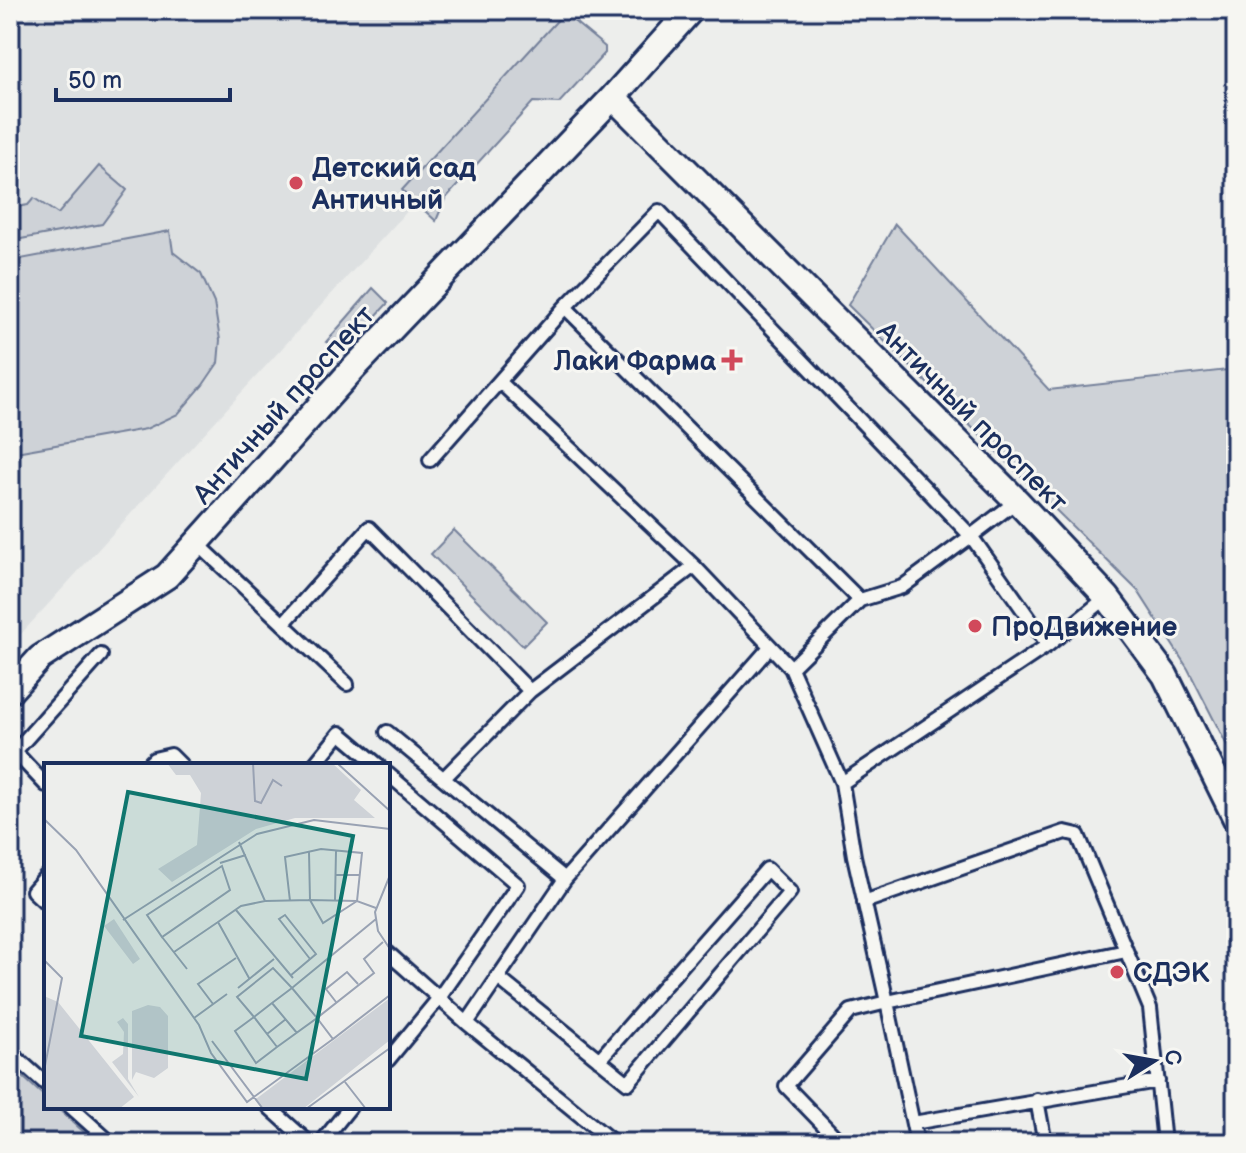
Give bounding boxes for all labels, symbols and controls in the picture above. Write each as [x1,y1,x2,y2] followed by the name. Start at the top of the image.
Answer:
[56,52,230,102] scale bar
[68,66,122,95] text: 50 m
[311,152,476,217] place label: Детский сад Античный
[287,174,305,192] marker: Детский сад Античный
[186,299,382,512] street label: Античный проспект
[869,314,1074,519] street label: Античный проспект
[553,345,717,378] place label: Лаки Фарма
[723,351,741,369] marker: Лаки Фарма
[991,611,1177,644] place label: ПроДвижение
[966,617,984,635] marker: ПроДвижение
[44,763,390,1109] inset map
[1133,957,1210,990] place label: СДЭК
[1108,963,1126,981] marker: СДЭК
[1114,1021,1194,1101] north arrow
[1157,1047,1187,1068] text: С

